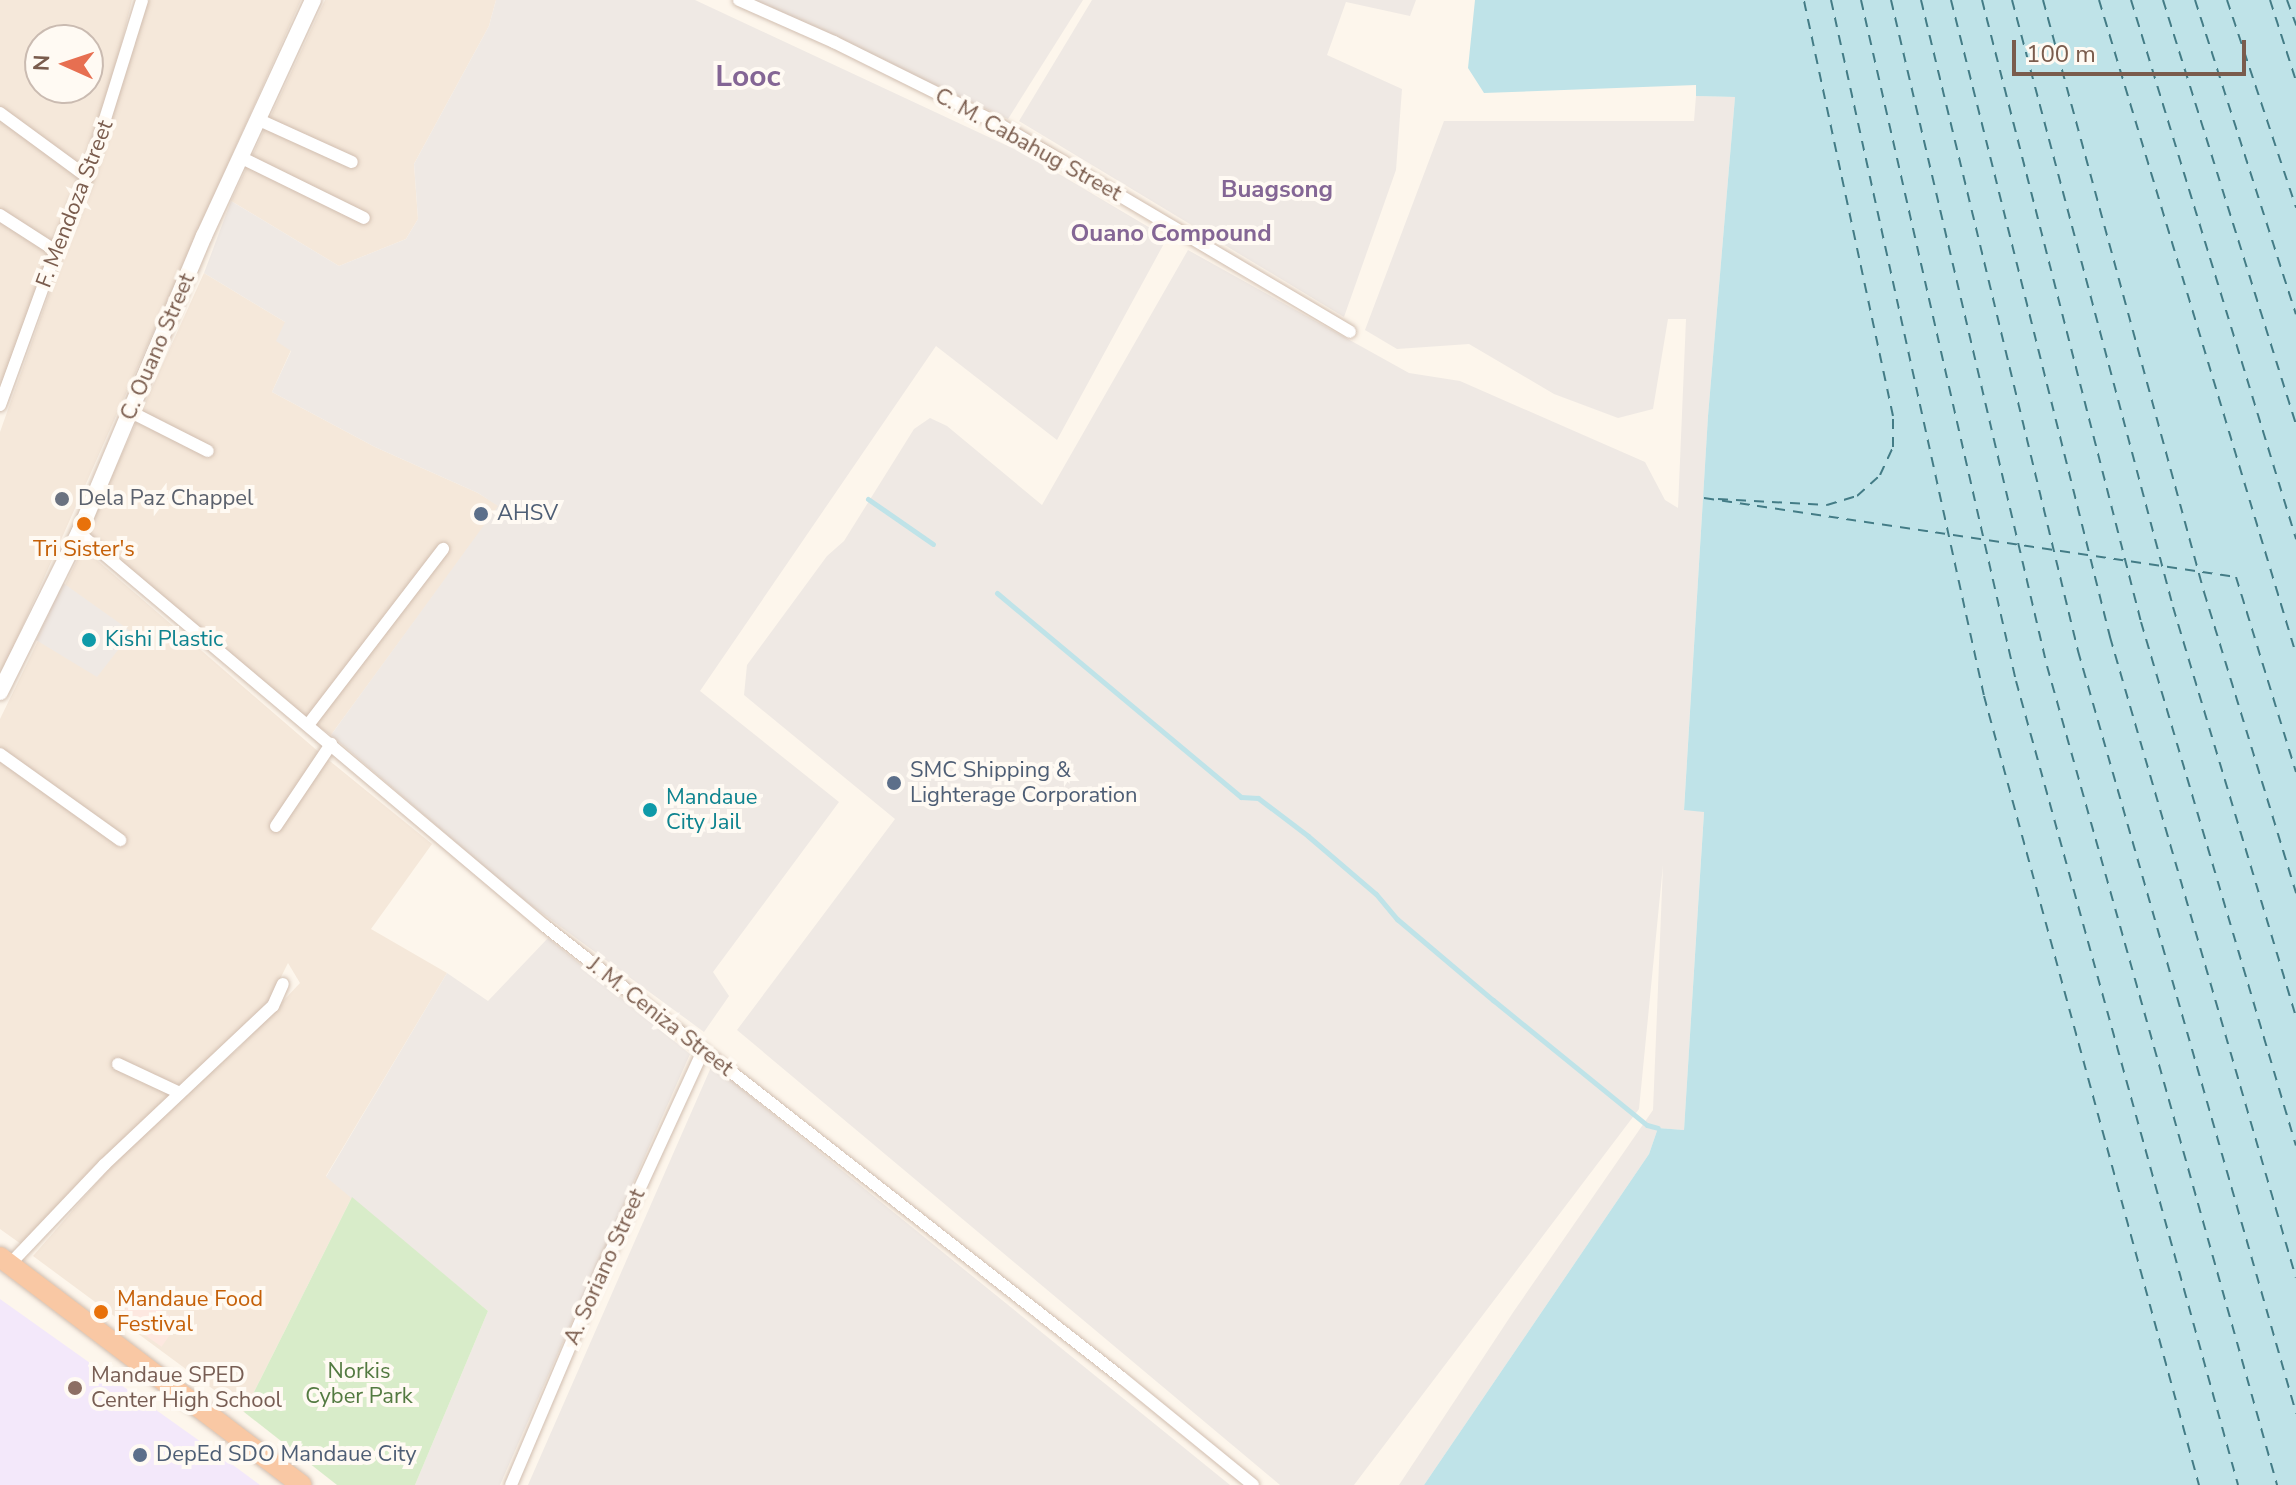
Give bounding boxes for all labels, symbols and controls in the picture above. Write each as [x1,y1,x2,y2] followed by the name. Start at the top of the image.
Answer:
[24,24,104,104] north arrow
[2016,24,2250,74] scale bar
[2026,38,2096,70] text: 100 m
[27,54,57,72] text: N
[715,59,781,95] district label: Looc
[930,83,1126,207] street label: C. M. Cabahug Street
[31,116,119,292] street label: F. Mendoza Street
[1221,176,1333,204] district label: Buagsong
[1070,220,1272,248] district label: Ouano Compound
[115,270,201,424] street label: C. Ouano Street
[78,486,254,512] place label: Dela Paz Chappel
[53,490,71,508] marker: Dela Paz Chappel
[497,501,558,527] place label: AHSV
[472,505,490,523] marker: AHSV
[75,515,93,533] marker: Tri Sister's
[33,537,135,563] place label: Tri Sister's
[105,627,223,653] place label: Kishi Plastic
[80,631,98,649] marker: Kishi Plastic
[910,757,1138,808] place label: SMC Shipping & Lighterage Corporation
[885,774,903,792] marker: SMC Shipping & Lighterage Corporation
[666,784,757,836] place label: Mandaue City Jail
[641,801,659,819] marker: Mandaue City Jail
[582,952,738,1082] street label: J. M. Ceniza Street
[559,1185,651,1349] street label: A. Soriano Street
[117,1286,263,1338] place label: Mandaue Food Festival
[92,1303,110,1321] marker: Mandaue Food Festival
[305,1358,413,1410] park label: Norkis Cyber Park
[91,1362,282,1414] place label: Mandaue SPED Center High School
[66,1379,84,1397] marker: Mandaue SPED Center High School
[156,1442,417,1468] place label: DepEd SDO Mandaue City
[131,1446,149,1464] marker: DepEd SDO Mandaue City

